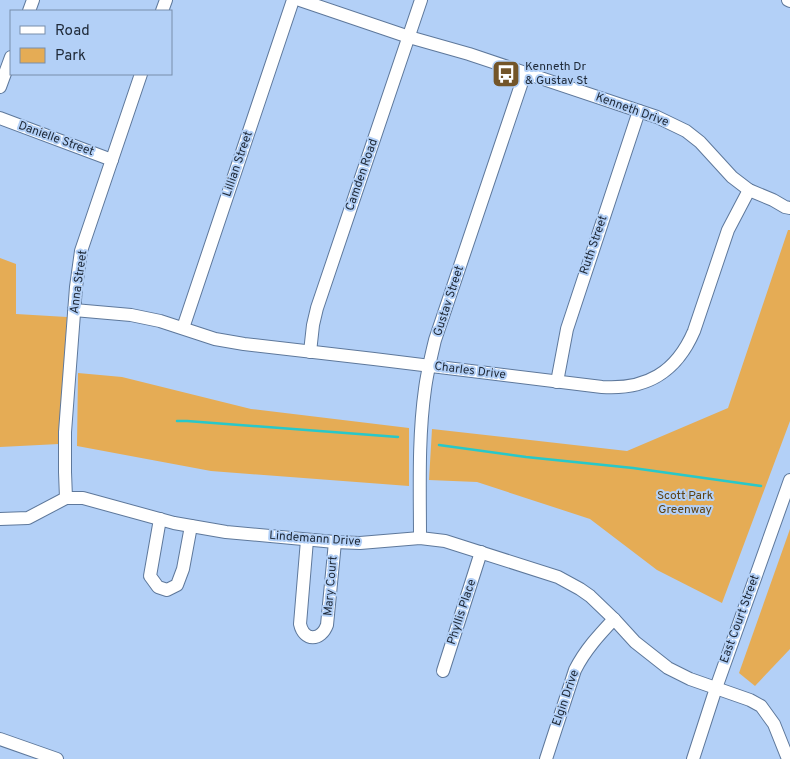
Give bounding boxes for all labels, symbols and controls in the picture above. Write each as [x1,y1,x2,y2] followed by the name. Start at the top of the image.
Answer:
[10,10,172,75] legend
[55,22,90,41] text: Road
[55,47,86,66] text: Park
[491,59,521,89] bus stop icon: Kenneth Dr & Gustav St
[525,59,588,89] place label: Kenneth Dr & Gustav St
[593,89,671,131] street label: Kenneth Drive
[16,118,96,160] street label: Danielle Street
[219,129,257,199] street label: Lillian Street
[342,137,382,213] street label: Camden Road
[576,213,612,277] street label: Ruth Street
[67,249,91,315] street label: Anna Street
[430,264,468,338] street label: Gustav Street
[433,359,507,383] street label: Charles Drive
[657,488,713,518] park label: Scott Park Greenway
[269,528,361,550] street label: Lindemann Drive
[320,555,342,617] street label: Mary Court
[717,573,763,665] street label: East Court Street
[444,577,480,647] street label: Phyllis Place
[549,668,583,728] street label: Elgin Drive

